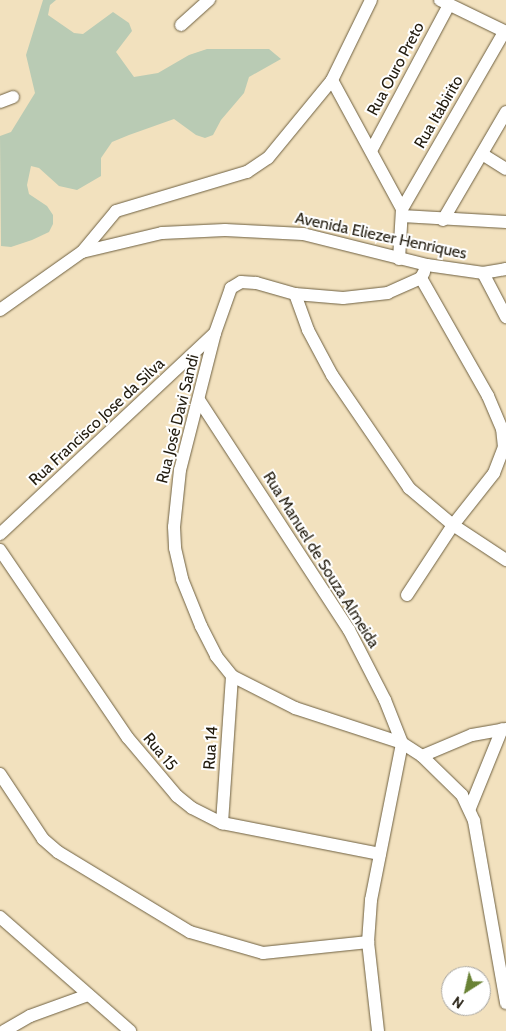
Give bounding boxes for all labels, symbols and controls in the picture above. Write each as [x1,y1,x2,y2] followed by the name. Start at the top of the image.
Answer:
[363,19,429,119] street label: Rua Ouro Preto
[410,72,468,152] street label: Rua Itabirito
[293,208,469,264] street label: Avenida Eliezer Henriques
[153,353,203,485] street label: Rua José Davi Sandi
[25,354,169,490] street label: Rua Francisco Jose da Silva
[259,468,383,652] street label: Rua Manuel de Souza Almeida
[200,726,222,770] street label: Rua 14
[139,729,181,775] street label: Rua 15
[441,966,491,1016] north arrow
[449,992,467,1013] text: N

